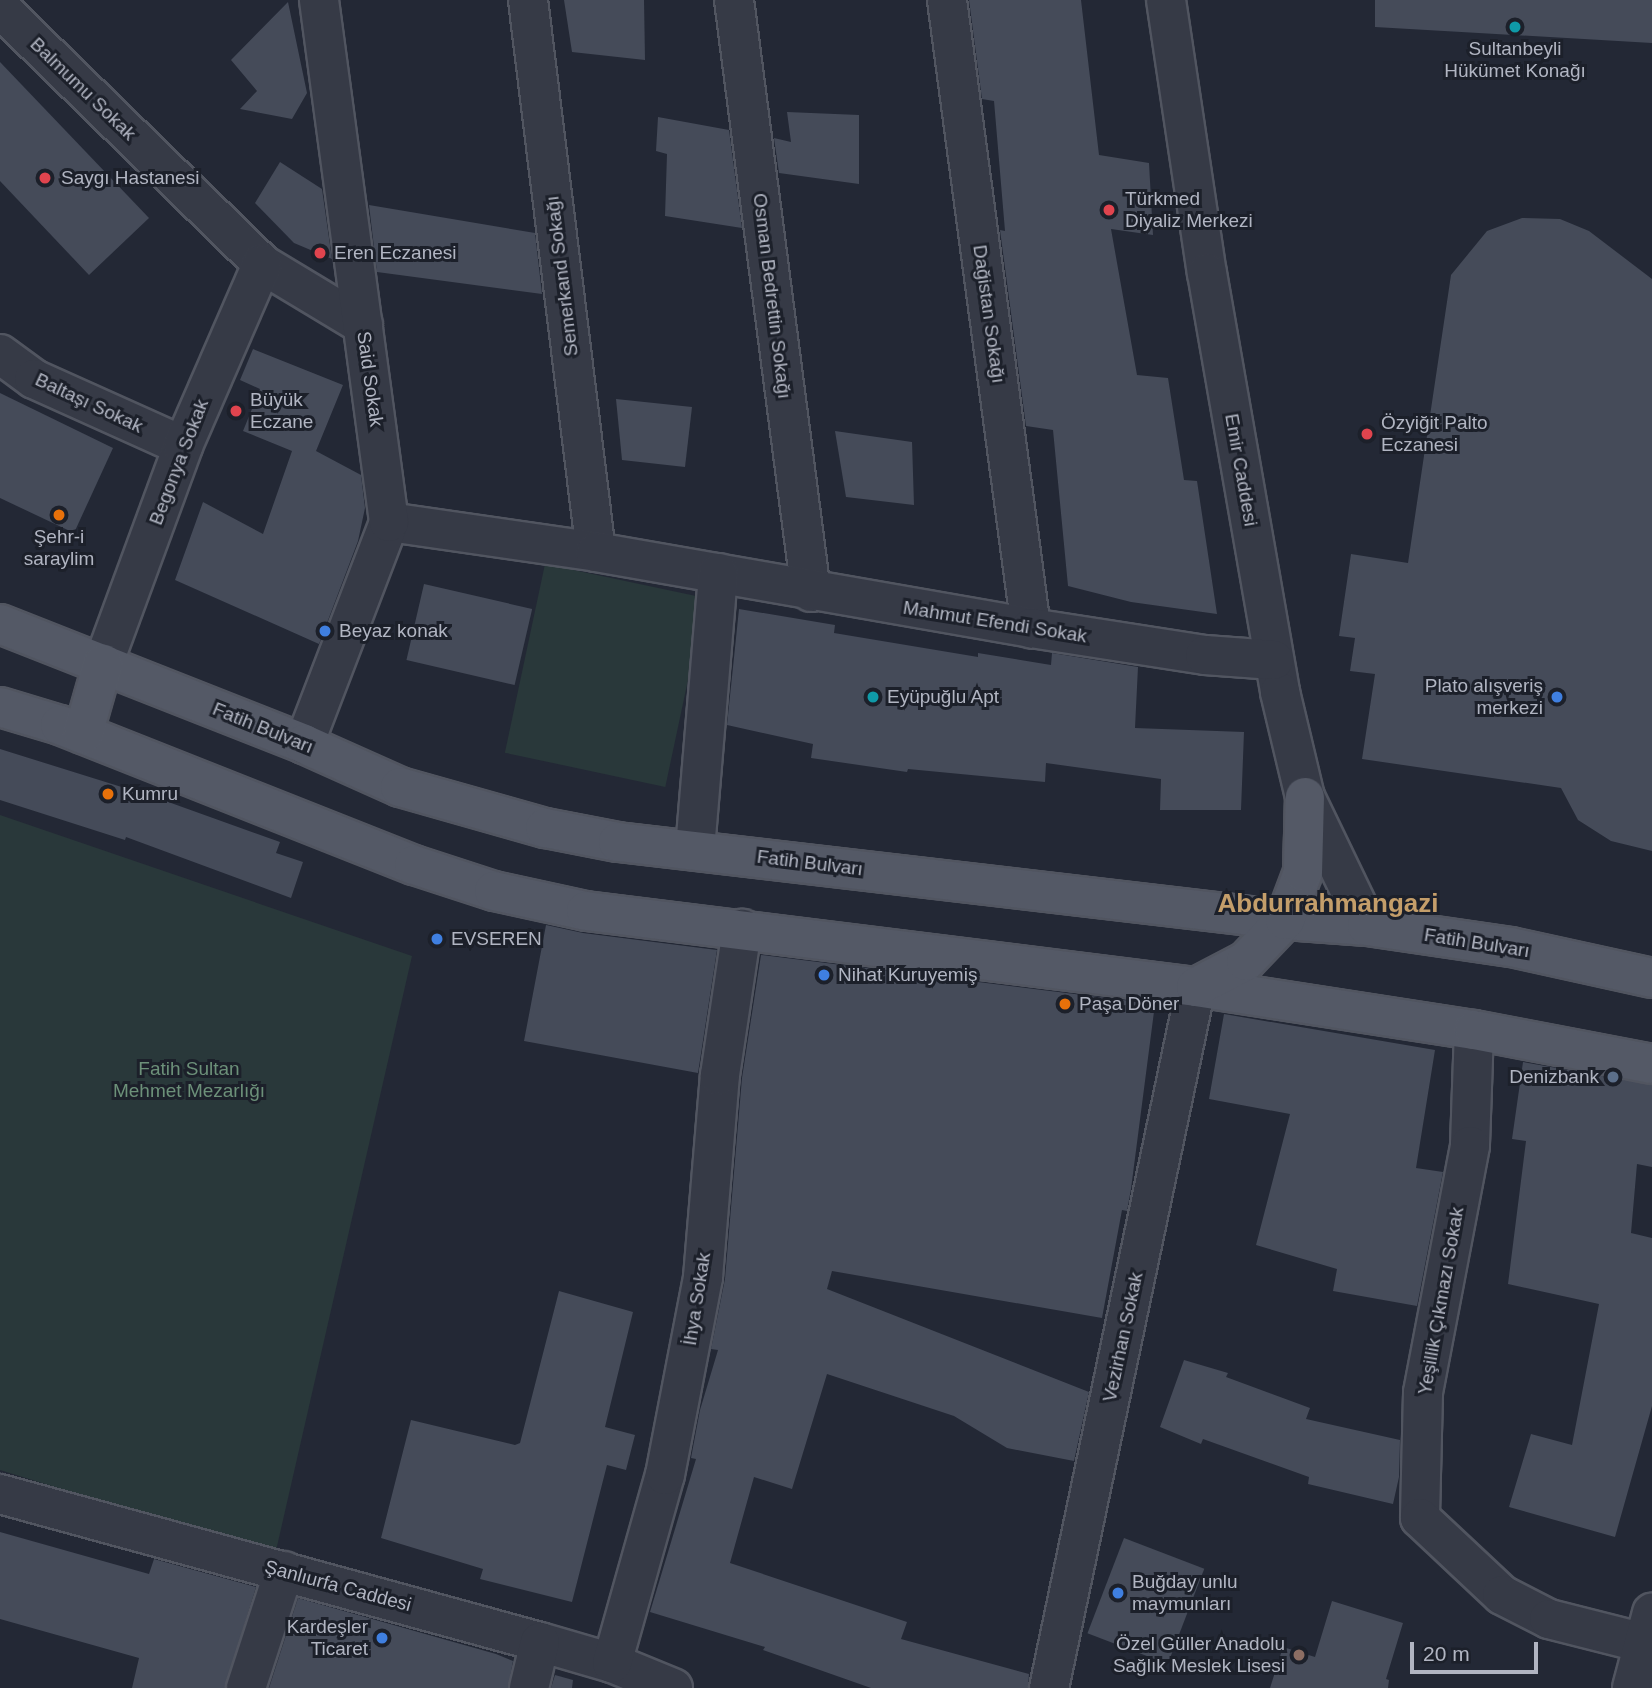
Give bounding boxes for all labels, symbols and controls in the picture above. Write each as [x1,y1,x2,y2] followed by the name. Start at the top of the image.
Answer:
[1507,19,1523,35] marker: Sultanbeyli Hükümet Konağı
[25,33,141,145] street label: Balmumu Sokak
[1444,38,1586,82] place label: Sultanbeyli Hükümet Konağı
[61,167,199,189] place label: Saygı Hastanesi
[35,168,55,188] marker: Saygı Hastanesi
[1125,188,1253,232] place label: Türkmed Diyaliz Merkezi
[748,192,796,400] street label: Osman Bedrettin Sokağı
[541,194,583,358] street label: Semerkand Sokağı
[1099,200,1119,220] marker: Türkmed Diyaliz Merkezi
[334,242,457,264] place label: Eren Eczanesi
[968,243,1010,385] street label: Dağistan Sokağı
[312,245,328,261] marker: Eren Eczanesi
[352,330,388,428] street label: Said Sokak
[32,368,146,438] street label: Baltaşı Sokak
[250,389,313,433] place label: Büyük Eczane
[145,396,213,528] street label: Begonya Sokak
[228,403,244,419] marker: Büyük Eczane
[1220,412,1262,528] street label: Emir Caddesi
[1381,412,1488,456] place label: Özyiğit Palto Eczanesi
[1359,426,1375,442] marker: Özyiğit Palto Eczanesi
[51,507,67,523] marker: Şehr-i saraylim
[24,526,94,570] place label: Şehr-i saraylim
[901,596,1089,648] street label: Mahmut Efendi Sokak
[339,620,448,642] place label: Beyaz konak
[317,623,333,639] marker: Beyaz konak
[1425,675,1543,719] place label: Plato alışveriş merkezi
[887,686,1000,708] place label: Eyüpuğlu Apt
[865,689,881,705] marker: Eyüpuğlu Apt
[1549,689,1565,705] marker: Plato alışveriş merkezi
[209,697,317,759] street label: Fatih Bulvarı
[122,783,178,805] place label: Kumru
[100,786,116,802] marker: Kumru
[756,845,864,881] street label: Fatih Bulvarı
[1217,888,1439,920] district label: Abdurrahmangazi
[1423,923,1531,963] street label: Fatih Bulvarı
[451,928,542,950] place label: EVSEREN
[429,931,445,947] marker: EVSEREN
[838,964,977,986] place label: Nihat Kuruyemiş
[816,967,832,983] marker: Nihat Kuruyemiş
[1079,993,1179,1015] place label: Paşa Döner
[1057,996,1073,1012] marker: Paşa Döner
[113,1058,265,1102] park label: Fatih Sultan Mehmet Mezarlığı
[1509,1066,1599,1088] place label: Denizbank
[1605,1069,1621,1085] marker: Denizbank
[1413,1205,1469,1397] street label: Yeşillik Çıkmazı Sokak
[678,1251,716,1347] street label: İhya Sokak
[1098,1270,1148,1404] street label: Vezirhan Sokak
[262,1555,414,1617] street label: Şanlıurfa Caddesi
[1132,1571,1238,1615] place label: Buğday unlu maymunları
[1110,1585,1126,1601] marker: Buğday unlu maymunları
[287,1616,368,1660] place label: Kardeşler Ticaret
[1414,1628,1542,1672] scale bar
[374,1630,390,1646] marker: Kardeşler Ticaret
[1113,1633,1285,1677] place label: Özel Güller Anadolu Sağlık Meslek Lisesi
[1423,1642,1470,1665] text: 20 m
[1291,1647,1307,1663] marker: Özel Güller Anadolu Sağlık Meslek Lisesi

